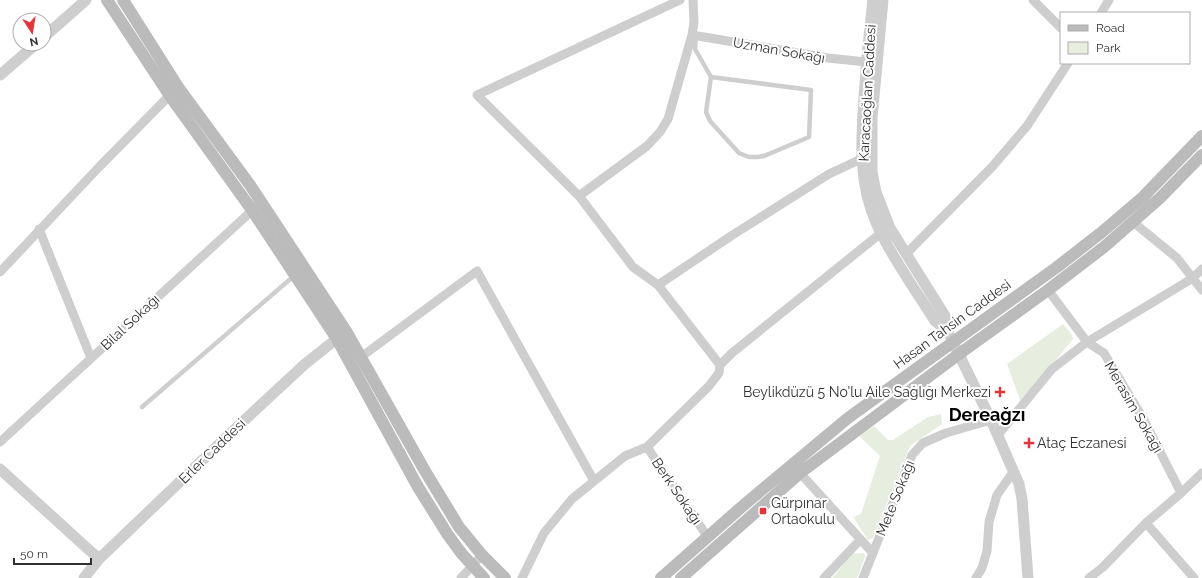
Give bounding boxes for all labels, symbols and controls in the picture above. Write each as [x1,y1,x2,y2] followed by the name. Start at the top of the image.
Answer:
[12,12,52,52] north arrow
[1060,12,1190,64] legend
[1096,21,1125,35] text: Road
[855,24,879,162] street label: Karacaoğlan Caddesi
[29,34,39,49] text: N
[732,34,826,66] street label: Uzman Sokağı
[1096,41,1121,55] text: Park
[890,276,1014,372] street label: Hasan Tahsin Caddesi
[97,291,163,353] street label: Bilal Sokağı
[1101,359,1167,455] street label: Merasim Sokağı
[743,384,991,400] place label: Beylikdüzü 5 No'lu Aile Sağlığı Merkezi
[994,386,1006,398] marker: Beylikdüzü 5 No'lu Aile Sağlığı Merkezi
[949,404,1025,425] district label: Dereağzı
[175,415,249,487] street label: Erler Caddesi
[1037,435,1126,451] place label: Ataç Eczanesi
[1024,438,1034,448] marker: Ataç Eczanesi
[649,455,705,527] street label: Berk Sokağı
[873,458,917,538] street label: Mete Sokağı
[771,495,835,527] place label: Gürpınar Ortaokulu
[758,506,768,516] marker: Gürpınar Ortaokulu
[14,540,91,566] scale bar
[20,547,48,561] text: 50 m

